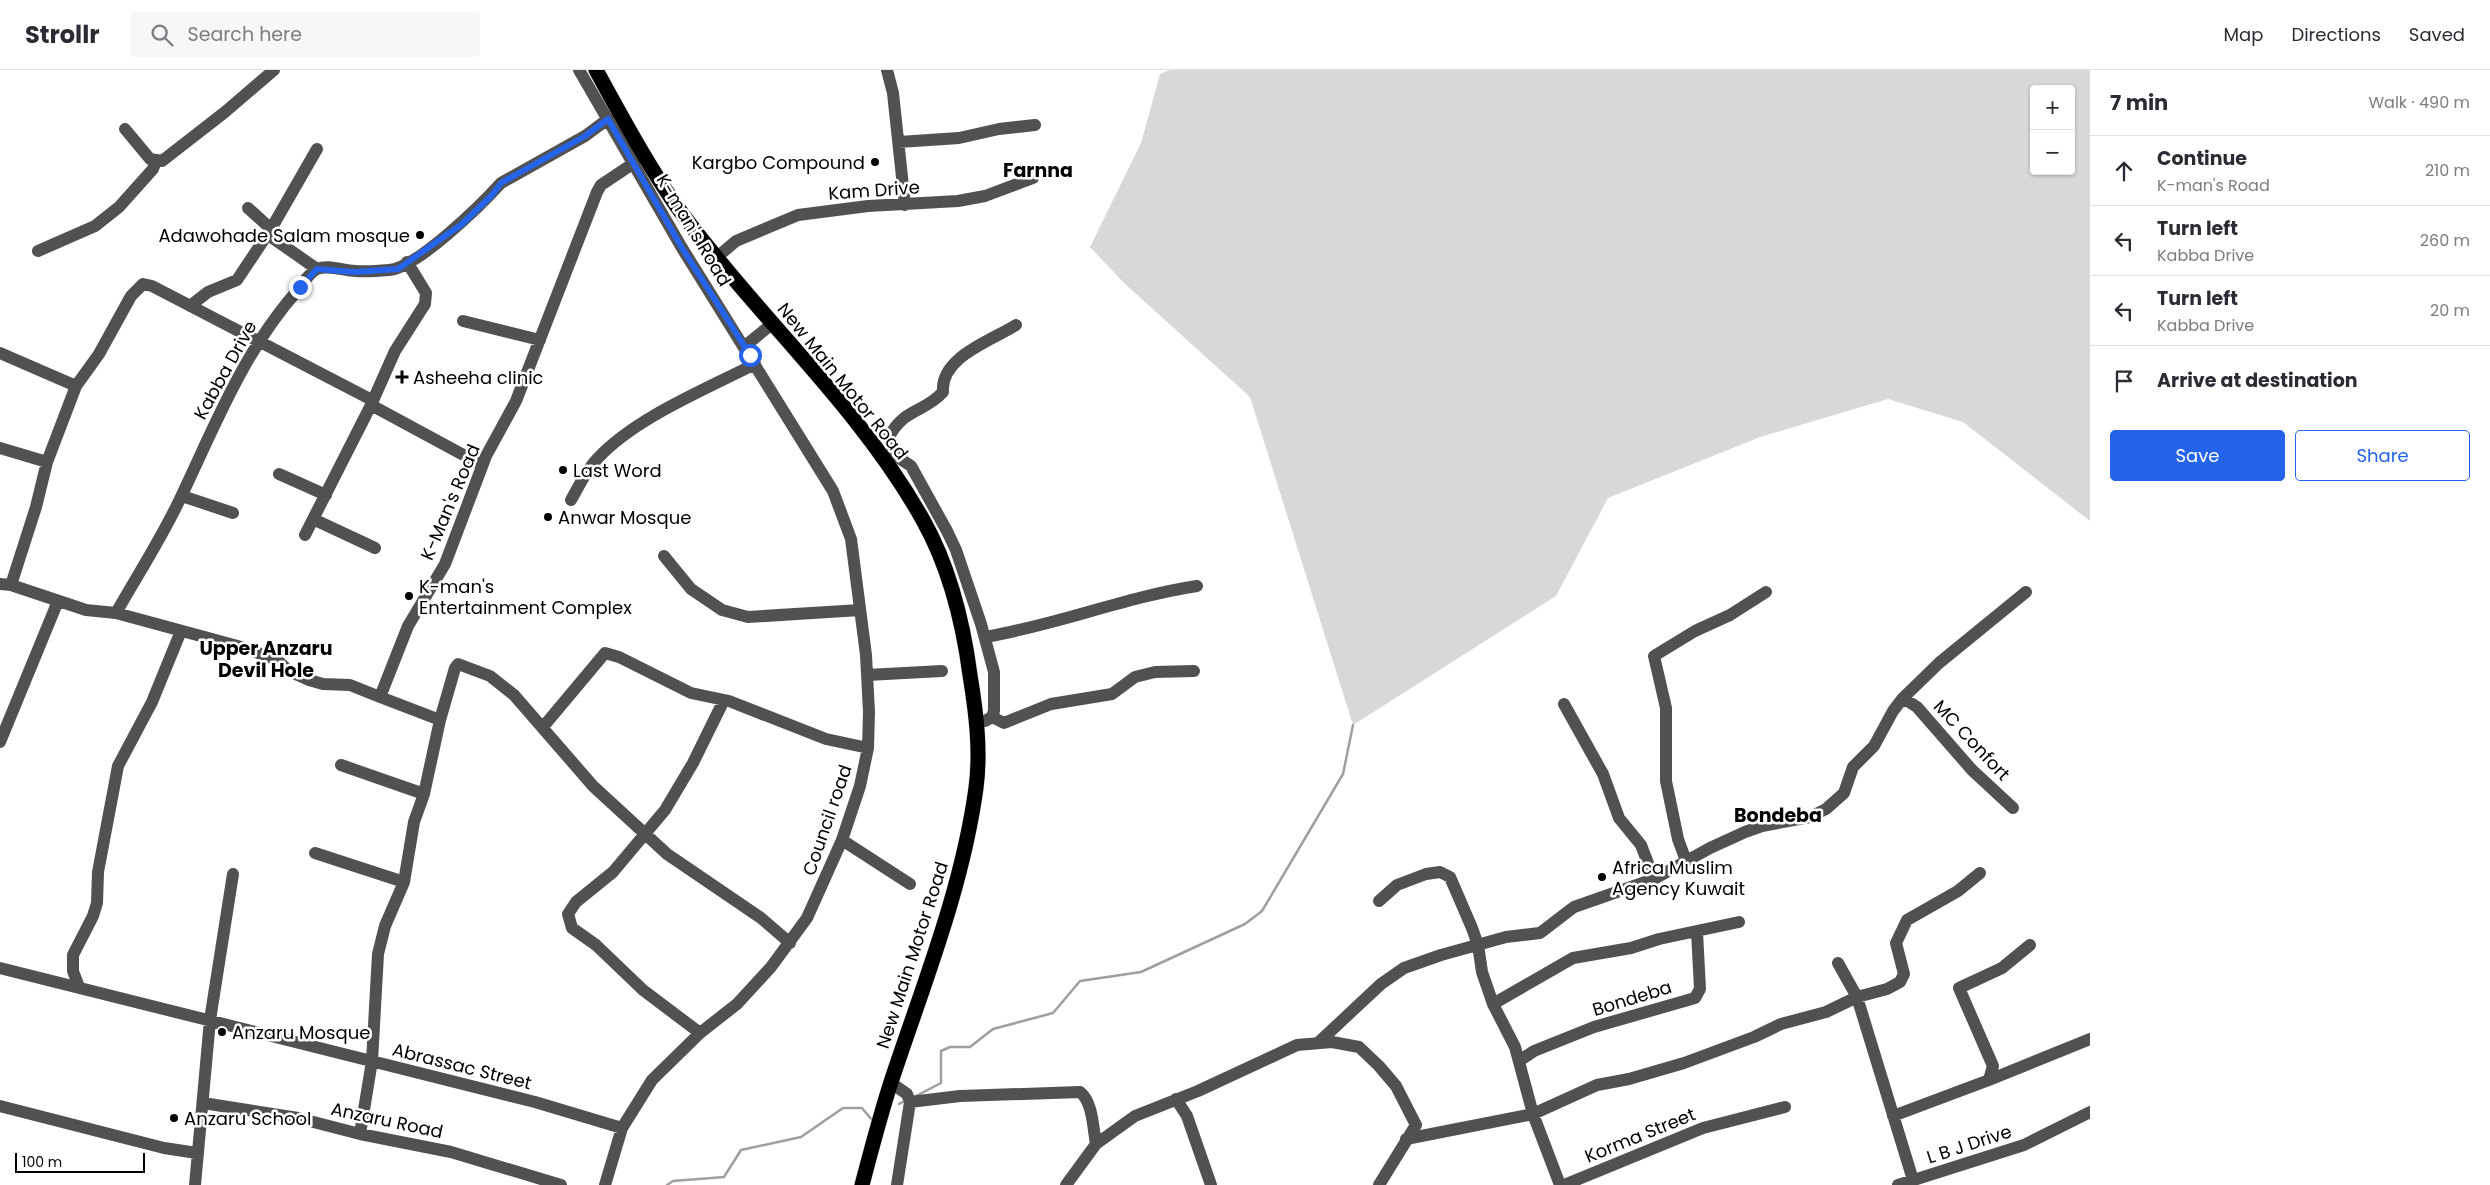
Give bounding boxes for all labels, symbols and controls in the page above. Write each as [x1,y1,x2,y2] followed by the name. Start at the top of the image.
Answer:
[130,12,480,57] search box
[25,18,100,51] text: Strollr
[148,21,176,49] icon: search
[188,21,302,48] text: Search here
[2224,22,2263,47] text: Map
[2291,22,2381,47] text: Directions
[2409,22,2465,47] text: Saved
[2030,85,2075,175] map controls
[2030,85,2075,130] button: +
[2110,88,2168,117] text: 7 min
[2369,91,2470,114] text: Walk · 490 m
[2030,130,2075,175] button: −
[2157,145,2247,172] text: Continue
[692,150,865,175] place label: Kargbo Compound
[869,156,881,168] marker: Kargbo Compound
[1003,157,1073,184] district label: Farnna
[2110,157,2138,185] icon: ahead
[2425,159,2470,182] text: 210 m
[651,169,737,291] street label: K-man's Road
[828,174,920,206] street label: Kam Drive
[2157,174,2270,197] text: K-man's Road
[2157,215,2238,242] text: Turn left
[158,223,410,248] place label: Adawohade Salam mosque
[2110,227,2138,255] icon: left
[414,229,426,241] marker: Adawohade Salam mosque
[2420,229,2470,252] text: 260 m
[2157,244,2254,267] text: Kabba Drive
[289,276,312,299] route end
[2157,285,2238,312] text: Turn left
[772,297,914,465] street label: New Main Motor Road
[2110,297,2138,325] icon: left
[2430,299,2470,322] text: 20 m
[2157,314,2254,337] text: Kabba Drive
[188,316,262,424] street label: Kabba Drive
[739,344,762,367] route start
[413,365,544,390] place label: Asheeha clinic
[2110,367,2138,395] icon: arrive
[2157,367,2358,394] text: Arrive at destination
[395,370,409,384] marker: Asheeha clinic
[2110,430,2285,481] button: Save
[2295,430,2470,481] button: Share
[414,440,486,564] street label: K-Man's Road
[573,458,662,483] place label: Last Word
[557,464,569,476] marker: Last Word
[558,505,691,530] place label: Anwar Mosque
[542,511,554,523] marker: Anwar Mosque
[419,574,632,620] place label: K-man's Entertainment Complex
[403,590,415,602] marker: K-man's Entertainment Complex
[199,635,333,684] district label: Upper Anzaru Devil Hole
[1928,694,2016,786] street label: MC Confort
[796,761,858,879] street label: Council road
[1734,802,1822,829] district label: Bondeba
[1612,855,1745,901] place label: Africa Muslim Agency Kuwait
[870,858,954,1052] street label: New Main Motor Road
[1596,871,1608,883] marker: Africa Muslim Agency Kuwait
[1589,974,1675,1022] street label: Bondeba
[232,1020,370,1045] place label: Anzaru Mosque
[216,1026,228,1038] marker: Anzaru Mosque
[390,1037,534,1095] street label: Abrassac Street
[329,1096,445,1144] street label: Anzaru Road
[1581,1101,1699,1169] street label: Korma Street
[184,1106,312,1131] place label: Anzaru School
[168,1112,180,1124] marker: Anzaru School
[1923,1119,2015,1169] street label: L B J Drive
[15,1150,145,1173] scale bar
[22,1152,62,1172] text: 100 m

